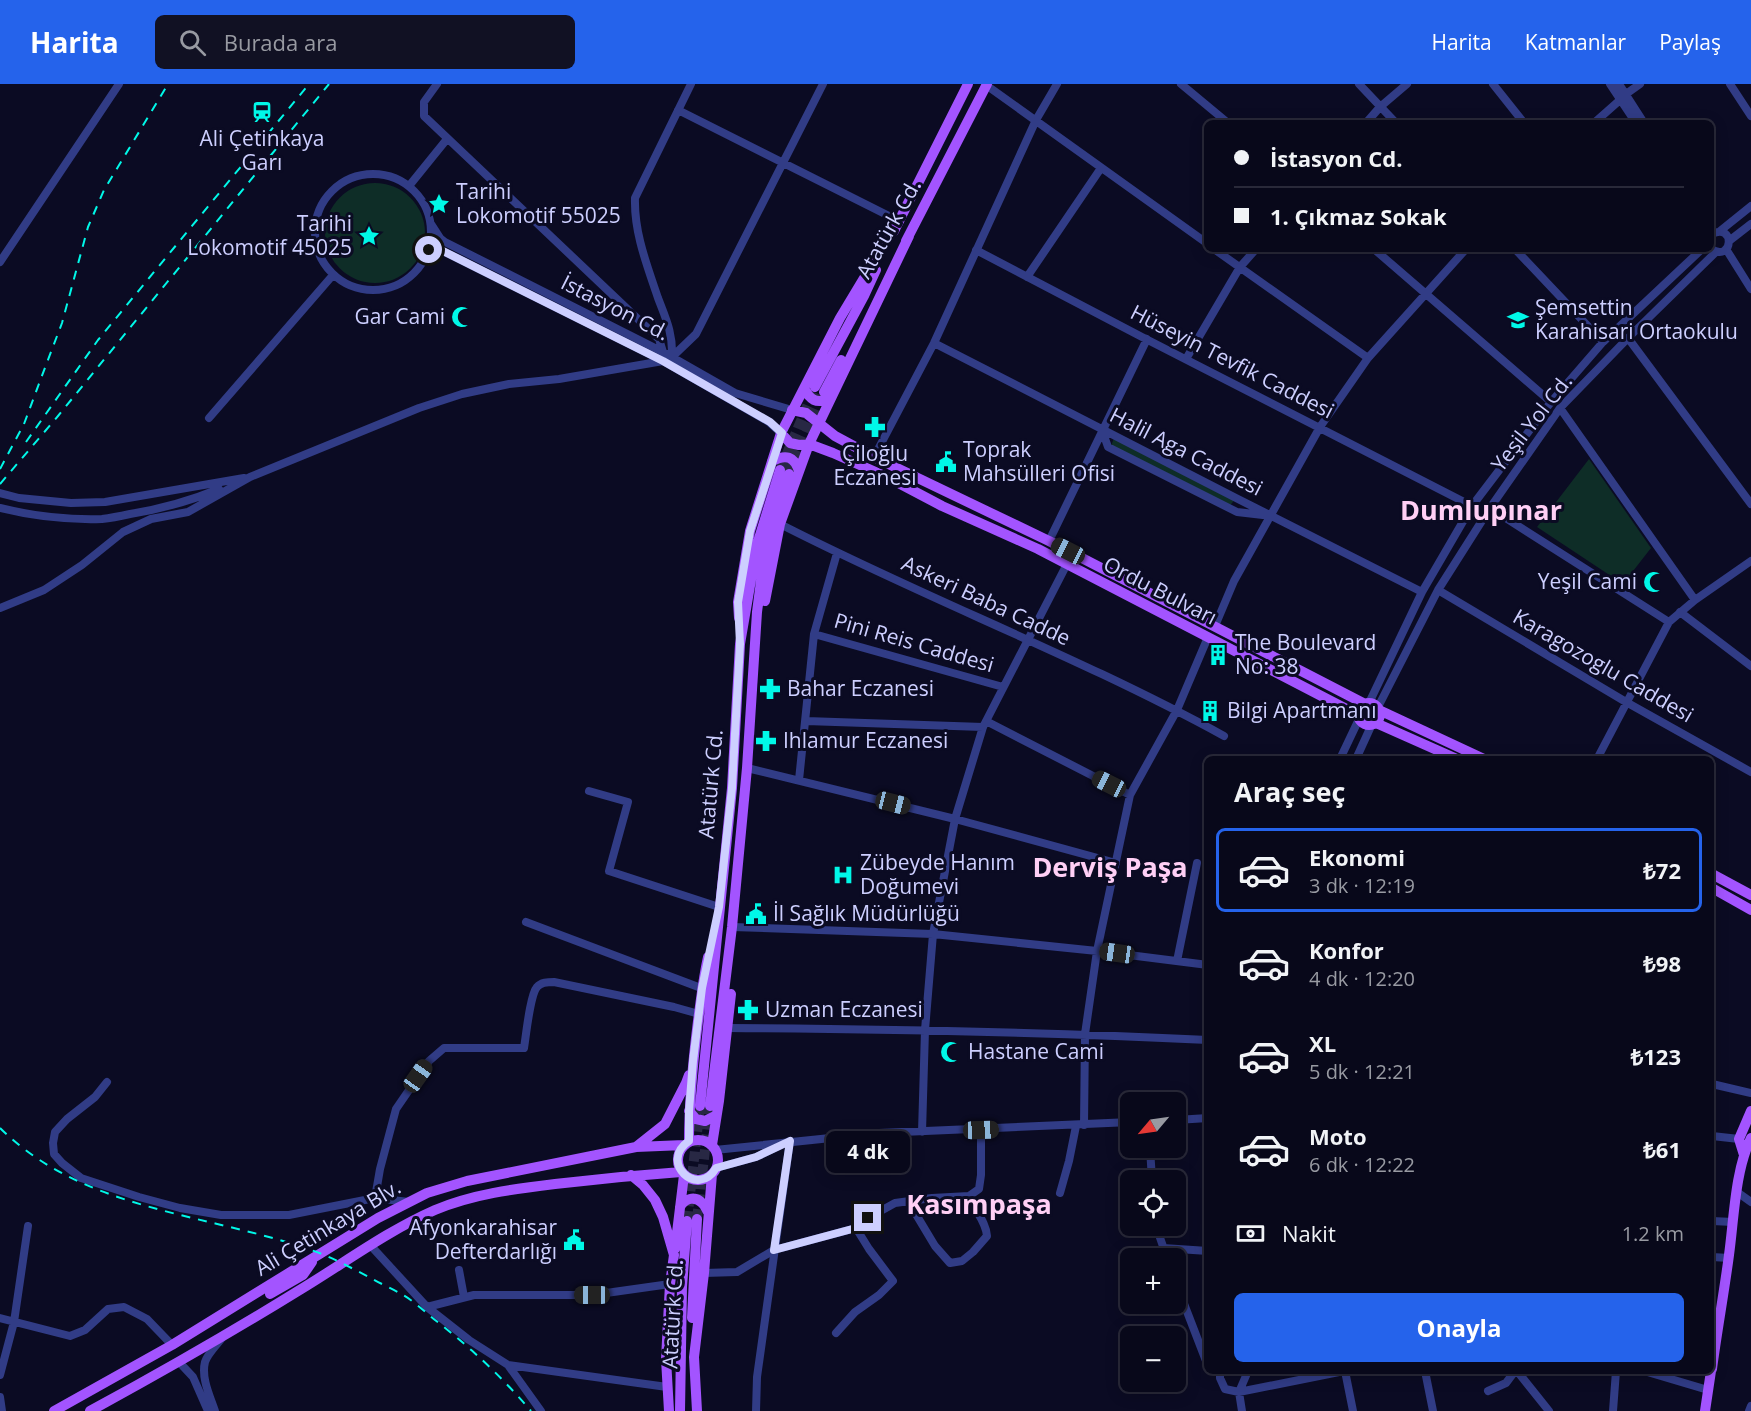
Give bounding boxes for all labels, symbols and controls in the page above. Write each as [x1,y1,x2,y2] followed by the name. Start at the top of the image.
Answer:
[155,15,575,69] search box
[30,23,119,61] text: Harita
[176,26,209,59] icon: search
[224,27,337,57] text: Burada ara
[1431,28,1492,56] text: Harita
[1525,28,1626,56] text: Katmanlar
[1659,28,1721,56] text: Paylaş
[250,100,274,124] station icon: Ali Çetinkaya Garı
[200,124,324,176] place label: Ali Çetinkaya Garı
[1270,143,1403,173] text: İstasyon Cd.
[849,174,927,283] street label: Atatürk Cd.
[456,177,621,229] place label: Tarihi Lokomotif 55025
[427,192,451,216] place icon: Tarihi Lokomotif 55025
[1270,201,1447,231] text: 1. Çıkmaz Sokak
[187,209,352,261] place label: Tarihi Lokomotif 45025
[357,224,381,248] place icon: Tarihi Lokomotif 45025
[415,236,442,263] route start
[556,268,674,346] street label: İstasyon Cd.
[1535,293,1738,345] place label: Şemsettin Karahisari Ortaokulu
[1126,298,1339,425] street label: Hüseyin Tevfik Caddesi
[354,302,445,330] place label: Gar Cami
[450,305,474,329] mosque icon: Gar Cami
[1506,308,1530,332] school or university icon: Şemsettin Karahisari Ortaokulu
[1484,368,1578,477] street label: Yeşil Yol Cd.
[1105,400,1268,502] street label: Halil Aga Caddesi
[863,415,887,439] pharmacy icon: Çiloğlu Eczanesi
[963,435,1115,487] place label: Toprak Mahsülleri Ofisi
[833,439,917,491] place label: Çiloğlu Eczanesi
[934,450,958,474] public building icon: Toprak Mahsülleri Ofisi
[1400,491,1562,528] district label: Dumlupınar
[1048,535,1088,567] car
[898,549,1075,651] street label: Askeri Baba Cadde
[1099,550,1222,631] street label: Ordu Bulvarı
[1538,567,1637,595] place label: Yeşil Cami
[1642,570,1666,594] mosque icon: Yeşil Cami
[1508,602,1699,728] street label: Karagozoglu Caddesi
[831,606,997,678] street label: Pini Reis Caddesi
[1235,628,1376,680] place label: The Boulevard No: 38
[1206,643,1230,667] building icon: The Boulevard No: 38
[787,674,934,702] place label: Bahar Eczanesi
[758,677,782,701] pharmacy icon: Bahar Eczanesi
[1227,696,1376,724] place label: Bilgi Apartmanı
[1198,699,1222,723] building icon: Bilgi Apartmanı
[783,726,948,754] place label: Ihlamur Eczanesi
[691,728,729,840] street label: Atatürk Cd.
[754,729,778,753] pharmacy icon: Ihlamur Eczanesi
[1089,768,1129,800] car
[1234,773,1345,810] text: Araç seç
[873,790,913,816] car
[1309,842,1405,872] text: Ekonomi
[1237,843,1291,897] icon: car
[860,848,1015,900] place label: Zübeyde Hanım Doğumevi
[1032,848,1188,885] district label: Derviş Paşa
[1643,855,1681,885] text: ₺72
[831,863,855,887] hospital icon: Zübeyde Hanım Doğumevi
[1309,872,1415,899] text: 3 dk · 12:19
[773,899,960,927] place label: İl Sağlık Müdürlüğü
[744,902,768,926] public building icon: İl Sağlık Müdürlüğü
[1309,935,1384,965] text: Konfor
[1237,936,1291,990] icon: car
[1098,942,1136,964] car
[1643,948,1681,978] text: ₺98
[1309,965,1415,992] text: 4 dk · 12:20
[765,995,923,1023] place label: Uzman Eczanesi
[736,998,760,1022] pharmacy icon: Uzman Eczanesi
[1309,1028,1336,1058] text: XL
[1237,1029,1291,1083] icon: car
[968,1037,1104,1065] place label: Hastane Cami
[939,1040,963,1064] mosque icon: Hastane Cami
[1631,1041,1681,1071] text: ₺123
[400,1056,436,1096] car
[1309,1058,1415,1085] text: 5 dk · 12:21
[1120,1092,1186,1158] north arrow
[1120,1092,1186,1392] map controls
[963,1120,999,1140] car
[1309,1121,1367,1151] text: Moto
[1237,1122,1291,1176] icon: car
[826,1131,910,1173] callout: 4 dk
[1643,1134,1681,1164] text: ₺61
[847,1138,889,1165] text: 4 dk
[1309,1151,1415,1178] text: 6 dk · 12:22
[1120,1170,1186,1236] button: locate
[249,1173,406,1282] street label: Ali Çetinkaya Blv.
[906,1185,1052,1222] district label: Kasımpaşa
[854,1204,881,1231] route end
[409,1213,557,1265] place label: Afyonkarahisar Defterdarlığı
[1234,1217,1267,1250] icon: cash
[1282,1218,1336,1248] text: Nakit
[1622,1220,1684,1247] text: 1.2 km
[562,1228,586,1252] public building icon: Afyonkarahisar Defterdarlığı
[1120,1248,1186,1314] button: +
[655,1259,689,1369] street label: Atatürk Cd.
[574,1286,610,1304] car
[1234,1293,1684,1362] button: Onayla
[1120,1326,1186,1392] button: −

